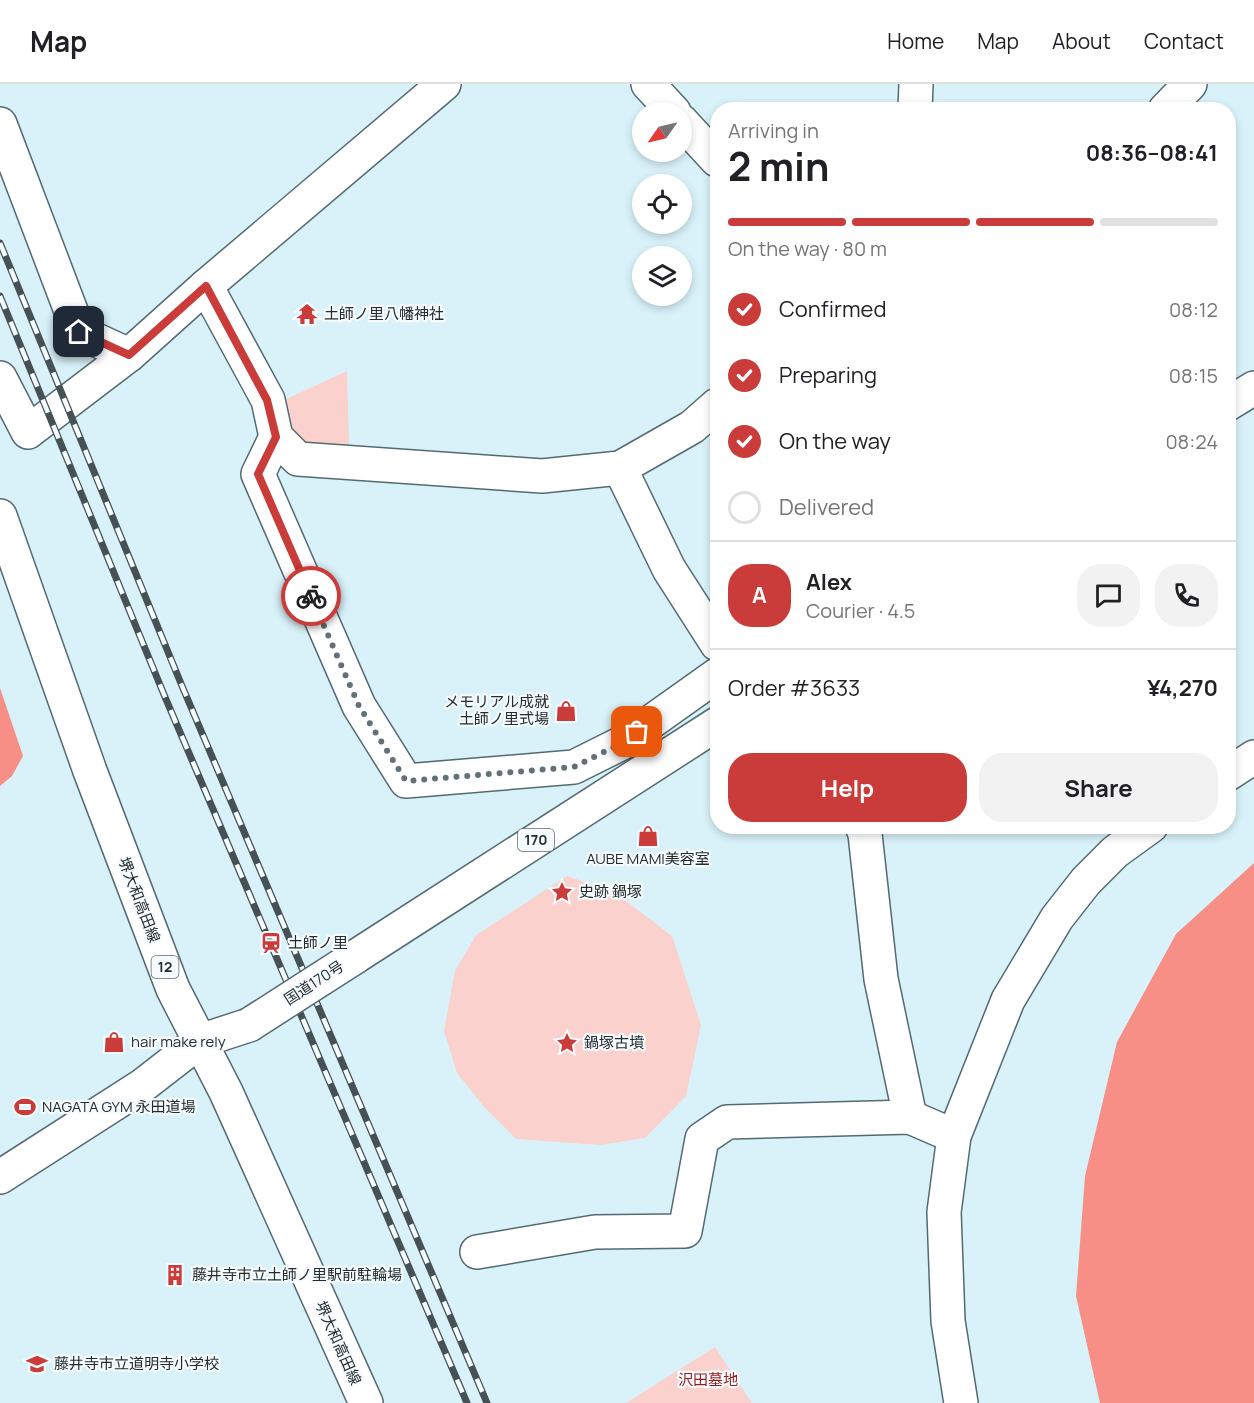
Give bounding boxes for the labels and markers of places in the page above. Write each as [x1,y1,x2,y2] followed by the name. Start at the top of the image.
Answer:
[295,302,319,326] temple icon: 土師ノ里八幡神社
[324,303,444,324] place label: 土師ノ里八幡神社
[53,306,104,357] pin
[444,691,549,729] place label: メモリアル成就 土師ノ里式場
[554,699,578,723] shop icon: メモリアル成就 土師ノ里式場
[611,706,662,757] pin
[636,824,660,848] shop icon: AUBE MAMI美容室
[586,848,710,869] place label: AUBE MAMI美容室
[550,880,574,904] place icon: 史跡 鍋塚
[579,881,642,902] place label: 史跡 鍋塚
[259,931,283,955] station icon: 土師ノ里
[288,932,348,953] place label: 土師ノ里
[102,1030,126,1054] shop icon: hair make rely
[131,1031,226,1052] place label: hair make rely
[555,1031,579,1055] place icon: 鍋塚古墳
[584,1032,644,1053] place label: 鍋塚古墳
[13,1095,37,1119] sports icon: NAGATA GYM 永田道場
[42,1096,196,1117] place label: NAGATA GYM 永田道場
[163,1263,187,1287] building icon: 藤井寺市立土師ノ里駅前駐輪場
[192,1264,402,1285] place label: 藤井寺市立土師ノ里駅前駐輪場
[25,1352,49,1376] school or university icon: 藤井寺市立道明寺小学校
[54,1353,219,1374] place label: 藤井寺市立道明寺小学校

